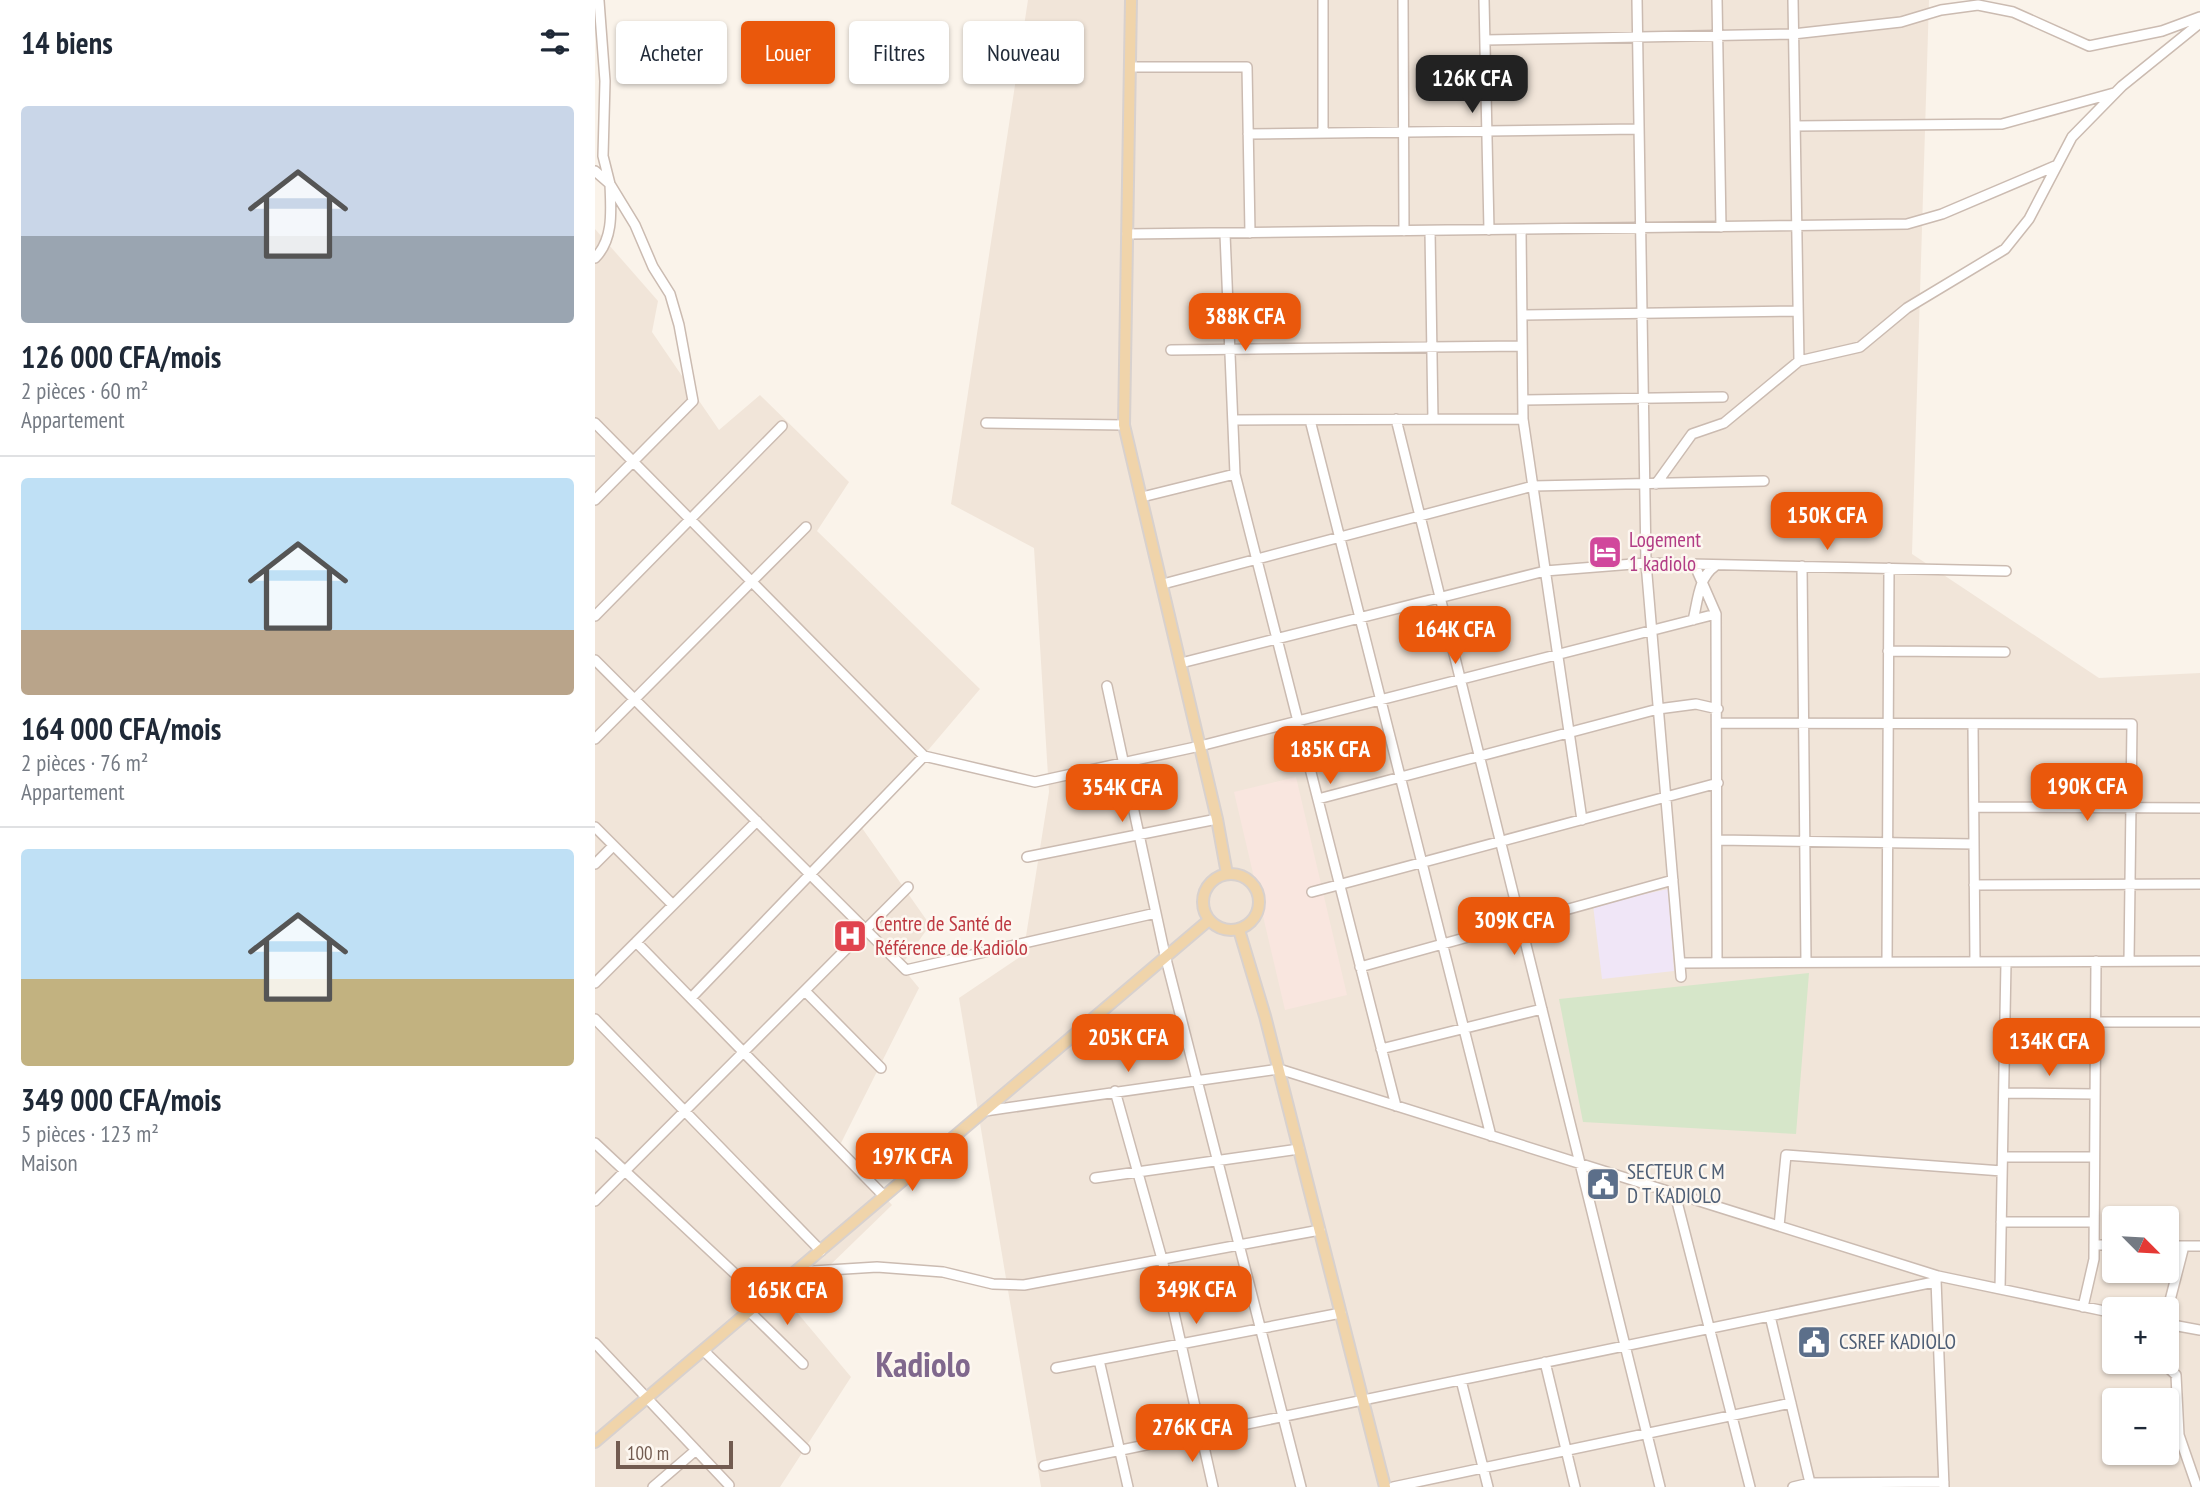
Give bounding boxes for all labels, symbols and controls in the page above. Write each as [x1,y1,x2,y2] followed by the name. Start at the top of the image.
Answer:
[616,21,727,84] chip: Acheter
[741,21,835,84] chip: Louer
[849,21,949,84] chip: Filtres
[963,21,1084,84] chip: Nouveau
[21,23,113,62] text: 14 biens
[536,23,574,61] icon: filters
[1400,55,1544,115] pin: 126K CFA
[1432,63,1512,92] text: 126K CFA
[235,151,361,277] icon: home
[1173,294,1317,353] pin: 388K CFA
[1205,301,1285,330] text: 388K CFA
[21,337,221,376] text: 126 000 CFA/mois
[21,376,148,405] text: 2 pièces · 60 m²
[21,405,124,434] text: Appartement
[1755,492,1899,552] pin: 150K CFA
[1787,500,1867,529] text: 150K CFA
[235,523,361,649] icon: home
[1629,526,1701,577] place label: Logement 1 kadiolo
[1586,533,1624,571] hotel icon: Logement 1 kadiolo
[1383,606,1527,666] pin: 164K CFA
[1415,614,1495,643] text: 164K CFA
[21,709,221,748] text: 164 000 CFA/mois
[1258,726,1402,786] pin: 185K CFA
[1290,734,1370,763] text: 185K CFA
[21,748,148,777] text: 2 pièces · 76 m²
[1050,764,1194,824] pin: 354K CFA
[2015,764,2159,823] pin: 190K CFA
[2047,771,2127,800] text: 190K CFA
[1082,772,1162,801] text: 354K CFA
[21,777,124,806] text: Appartement
[235,894,361,1020] icon: home
[1442,898,1586,957] pin: 309K CFA
[1474,905,1554,934] text: 309K CFA
[875,910,1028,961] place label: Centre de Santé de Référence de Kadiolo
[831,917,869,955] hospital icon: Centre de Santé de Référence de Kadiolo
[1056,1014,1200,1074] pin: 205K CFA
[1977,1018,2121,1078] pin: 134K CFA
[1088,1022,1168,1051] text: 205K CFA
[2009,1026,2089,1055] text: 134K CFA
[21,1080,221,1119] text: 349 000 CFA/mois
[21,1119,159,1148] text: 5 pièces · 123 m²
[840,1134,984,1193] pin: 197K CFA
[872,1141,952,1170] text: 197K CFA
[21,1148,78,1177] text: Maison
[1627,1158,1725,1209] place label: SECTEUR C M D T KADIOLO
[1584,1165,1622,1203] public building icon: SECTEUR C M D T KADIOLO
[2102,1206,2179,1283] north arrow
[2102,1206,2179,1465] map controls
[1124,1266,1268,1326] pin: 349K CFA
[715,1268,859,1327] pin: 165K CFA
[1156,1274,1236,1303] text: 349K CFA
[747,1275,827,1304] text: 165K CFA
[2102,1297,2179,1374] button: +
[1795,1323,1833,1361] public building icon: CSREF KADIOLO
[1839,1328,1956,1355] place label: CSREF KADIOLO
[875,1341,971,1387] district label: Kadiolo
[2102,1388,2179,1465] button: −
[1120,1404,1264,1464] pin: 276K CFA
[1152,1412,1232,1441] text: 276K CFA
[616,1438,733,1470] scale bar
[627,1441,669,1465] text: 100 m

